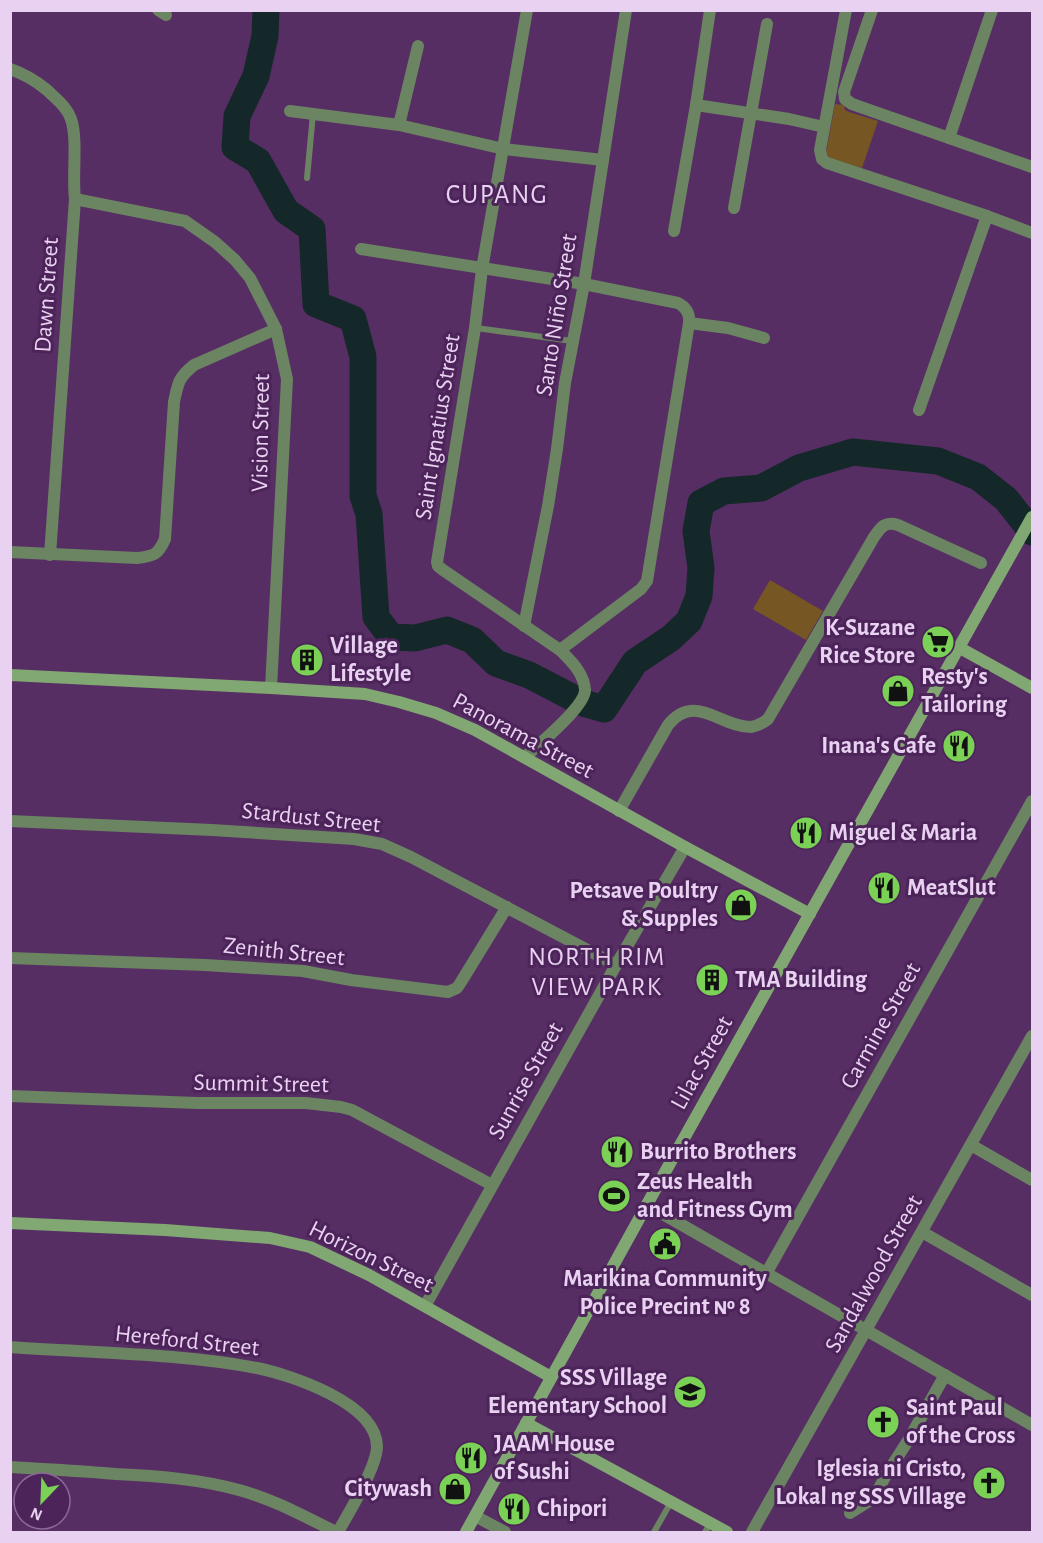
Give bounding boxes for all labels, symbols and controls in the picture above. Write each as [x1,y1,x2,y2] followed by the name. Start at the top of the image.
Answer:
[446,181,548,208] district label: CUPANG
[532,232,582,398] street label: Santo Niño Street
[31,236,63,353] street label: Dawn Street
[411,332,465,522] street label: Saint Ignatius Street
[248,373,274,492] street label: Vision Street
[819,616,915,668] place label: K-Suzane Rice Store
[920,624,956,660] supermarket icon: K-Suzane Rice Store
[330,634,411,686] place label: Village Lifestyle
[289,642,325,678] building icon: Village Lifestyle
[921,665,1008,717] place label: Resty's Tailoring
[880,673,916,709] shop icon: Resty's Tailoring
[449,689,598,783] street label: Panorama Street
[941,728,977,764] restaurant icon: Inana's Cafe
[821,734,936,758] place label: Inana's Cafe
[241,799,382,837] street label: Stardust Street
[788,815,824,851] restaurant icon: Miguel & Maria
[829,821,977,845] place label: Miguel & Maria
[866,870,902,906] restaurant icon: MeatSlut
[907,876,996,900] place label: MeatSlut
[570,879,718,931] place label: Petsave Poultry & Supples
[723,887,759,923] shop icon: Petsave Poultry & Supples
[222,934,346,970] street label: Zenith Street
[528,944,666,1000] district label: NORTH RIM VIEW PARK
[837,959,926,1093] street label: Carmine Street
[694,962,730,998] building icon: TMA Building
[735,968,868,992] place label: TMA Building
[667,1012,738,1114] street label: Lilac Street
[484,1018,568,1143] street label: Sunrise Street
[193,1071,329,1097] street label: Summit Street
[599,1134,635,1170] restaurant icon: Burrito Brothers
[640,1140,796,1164] place label: Burrito Brothers
[637,1170,793,1222] place label: Zeus Health and Fitness Gym
[596,1178,632,1214] sports icon: Zeus Health and Fitness Gym
[821,1191,927,1357] street label: Sandalwood Street
[305,1217,437,1298] street label: Horizon Street
[647,1226,683,1262] public building icon: Marikina Community Police Precint № 8
[563,1267,767,1319] place label: Marikina Community Police Precint № 8
[114,1321,261,1361] street label: Hereford Street
[488,1366,667,1418] place label: SSS Village Elementary School
[672,1374,708,1410] school or university icon: SSS Village Elementary School
[906,1396,1015,1448] place label: Saint Paul of the Cross
[865,1404,901,1440] church icon: Saint Paul of the Cross
[494,1432,615,1484] place label: JAAM House of Sushi
[453,1440,489,1476] restaurant icon: JAAM House of Sushi
[775,1457,966,1509] place label: Iglesia ni Cristo, Lokal ng SSS Village
[971,1465,1007,1501] church icon: Iglesia ni Cristo, Lokal ng SSS Village
[12,1471,72,1531] north arrow
[437,1471,473,1507] shop icon: Citywash
[344,1477,432,1501] place label: Citywash
[496,1491,532,1527] restaurant icon: Chipori
[537,1497,607,1521] place label: Chipori
[28,1504,45,1523] text: N

